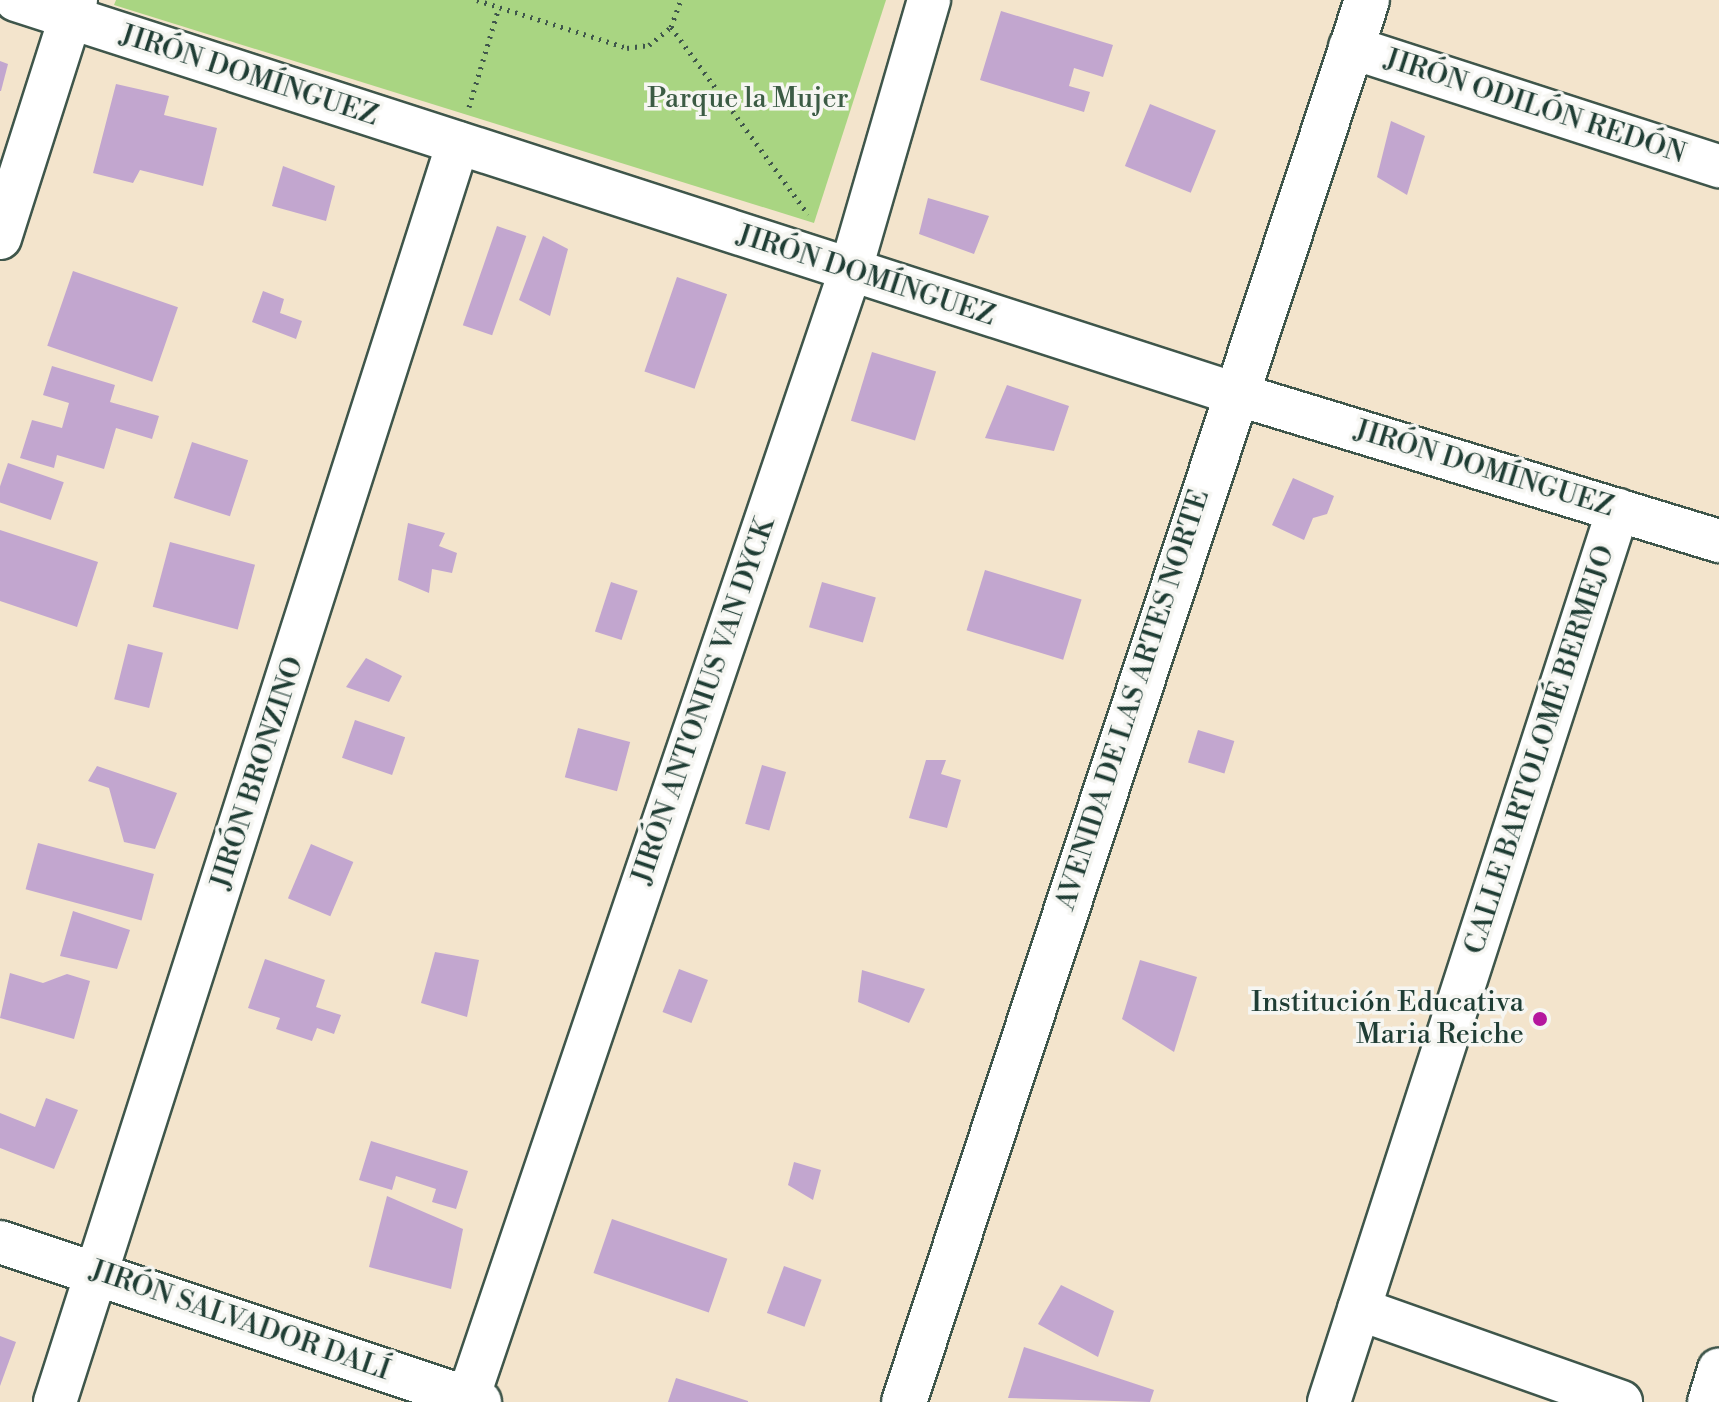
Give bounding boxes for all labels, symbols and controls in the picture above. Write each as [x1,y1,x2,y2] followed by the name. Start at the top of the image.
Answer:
[116,18,382,134] street label: JIRÓN DOMÍNGUEZ
[1380,43,1690,171] street label: JIRÓN ODILÓN REDÓN
[647,82,849,116] park label: Parque la Mujer
[733,218,999,334] street label: JIRÓN DOMÍNGUEZ
[1351,414,1617,524] street label: JIRÓN DOMÍNGUEZ
[1049,486,1217,914] street label: AVENIDA DE LAS ARTES NORTE
[625,514,783,888] street label: JIRÓN ANTONIUS VAN DYCK
[1458,541,1622,959] street label: CALLE BARTOLOMÉ BERMEJO
[205,653,311,893] street label: JIRÓN BRONZINO
[1251,986,1524,1052] place label: Institución Educativa Maria Reiche
[1531,1010,1549,1028] marker: Institución Educativa Maria Reiche
[86,1254,394,1388] street label: JIRÓN SALVADOR DALÍ

